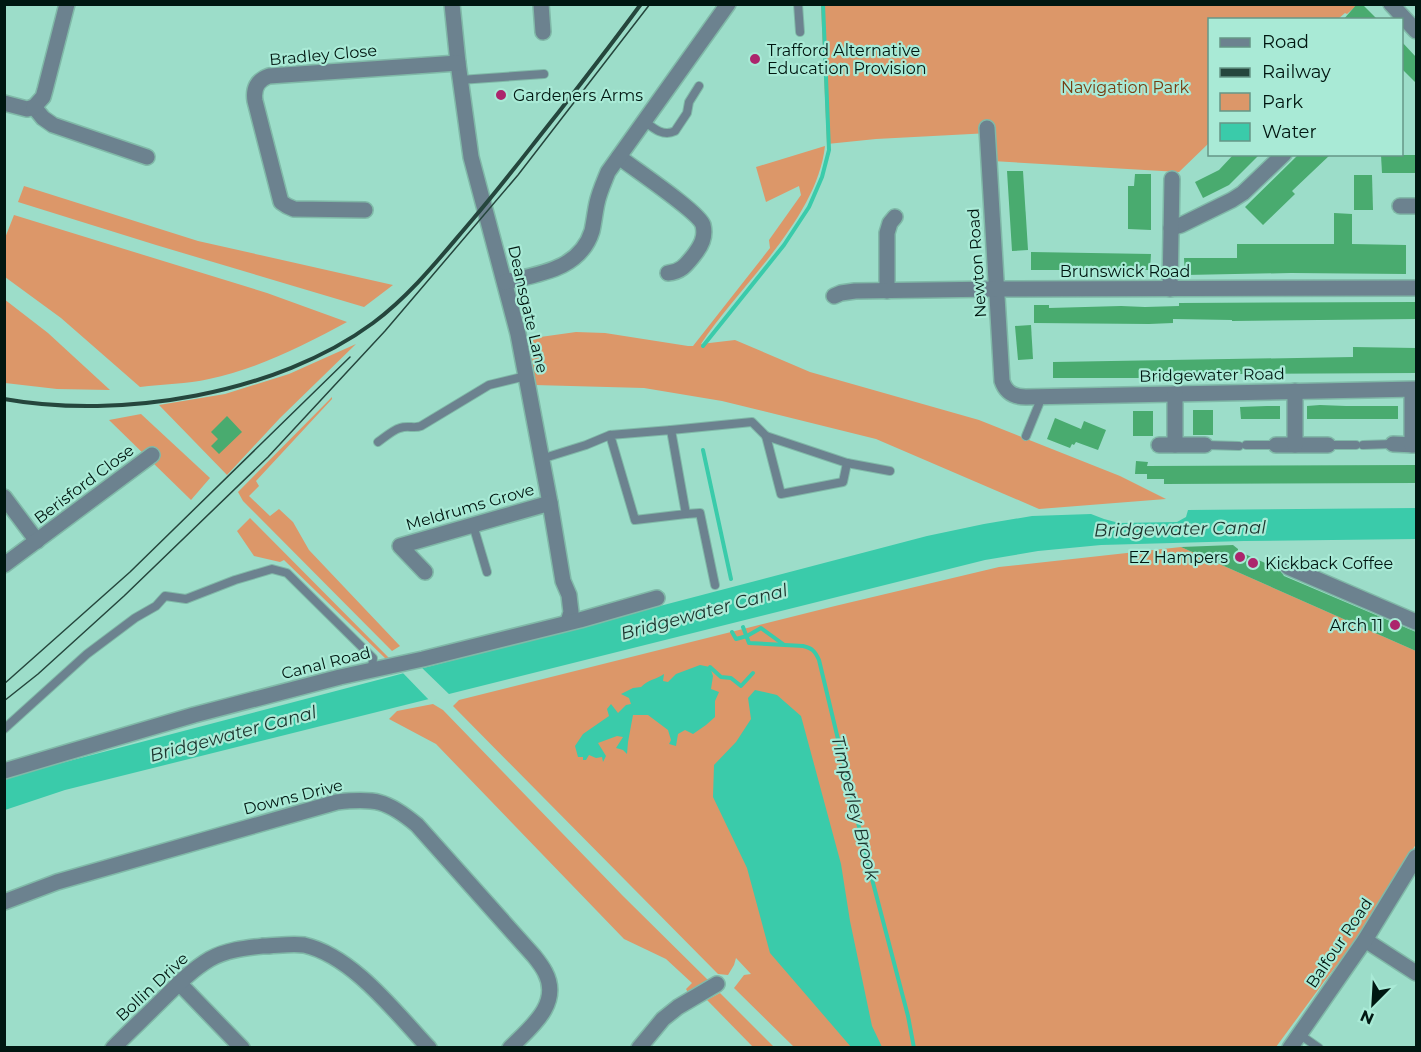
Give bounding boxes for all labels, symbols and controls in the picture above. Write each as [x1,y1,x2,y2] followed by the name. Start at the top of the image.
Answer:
[1208,18,1403,156] legend
[1262,31,1309,53] text: Road
[268,41,378,69] street label: Bradley Close
[767,41,927,78] place label: Trafford Alternative Education Provision
[748,52,762,66] marker: Trafford Alternative Education Provision
[1262,61,1331,83] text: Railway
[1061,78,1189,97] park label: Navigation Park
[513,86,643,105] place label: Gardeners Arms
[494,88,508,102] marker: Gardeners Arms
[1262,91,1303,113] text: Park
[1262,121,1317,143] text: Water
[964,208,990,318] street label: Newton Road
[504,243,552,375] street label: Deansgate Lane
[1060,262,1190,281] street label: Brunswick Road
[1139,364,1285,386] street label: Bridgewater Road
[30,440,138,528] street label: Berisford Close
[404,480,536,534] street label: Meldrums Grove
[1094,516,1266,542] water label: Bridgewater Canal
[1129,548,1228,567] place label: EZ Hampers
[1233,550,1247,564] marker: EZ Hampers
[1265,554,1393,573] place label: Kickback Coffee
[1246,556,1260,570] marker: Kickback Coffee
[618,579,790,645] water label: Bridgewater Canal
[1330,616,1383,635] place label: Arch 11
[1388,618,1402,632] marker: Arch 11
[279,643,373,683] street label: Canal Road
[147,701,319,767] water label: Bridgewater Canal
[826,733,884,884] water label: Timperley Brook
[241,775,345,819] street label: Downs Drive
[1302,894,1376,992] street label: Balfour Road
[112,949,192,1025] street label: Bollin Drive
[1343,974,1403,1034] north arrow
[1357,1006,1377,1029] text: N

